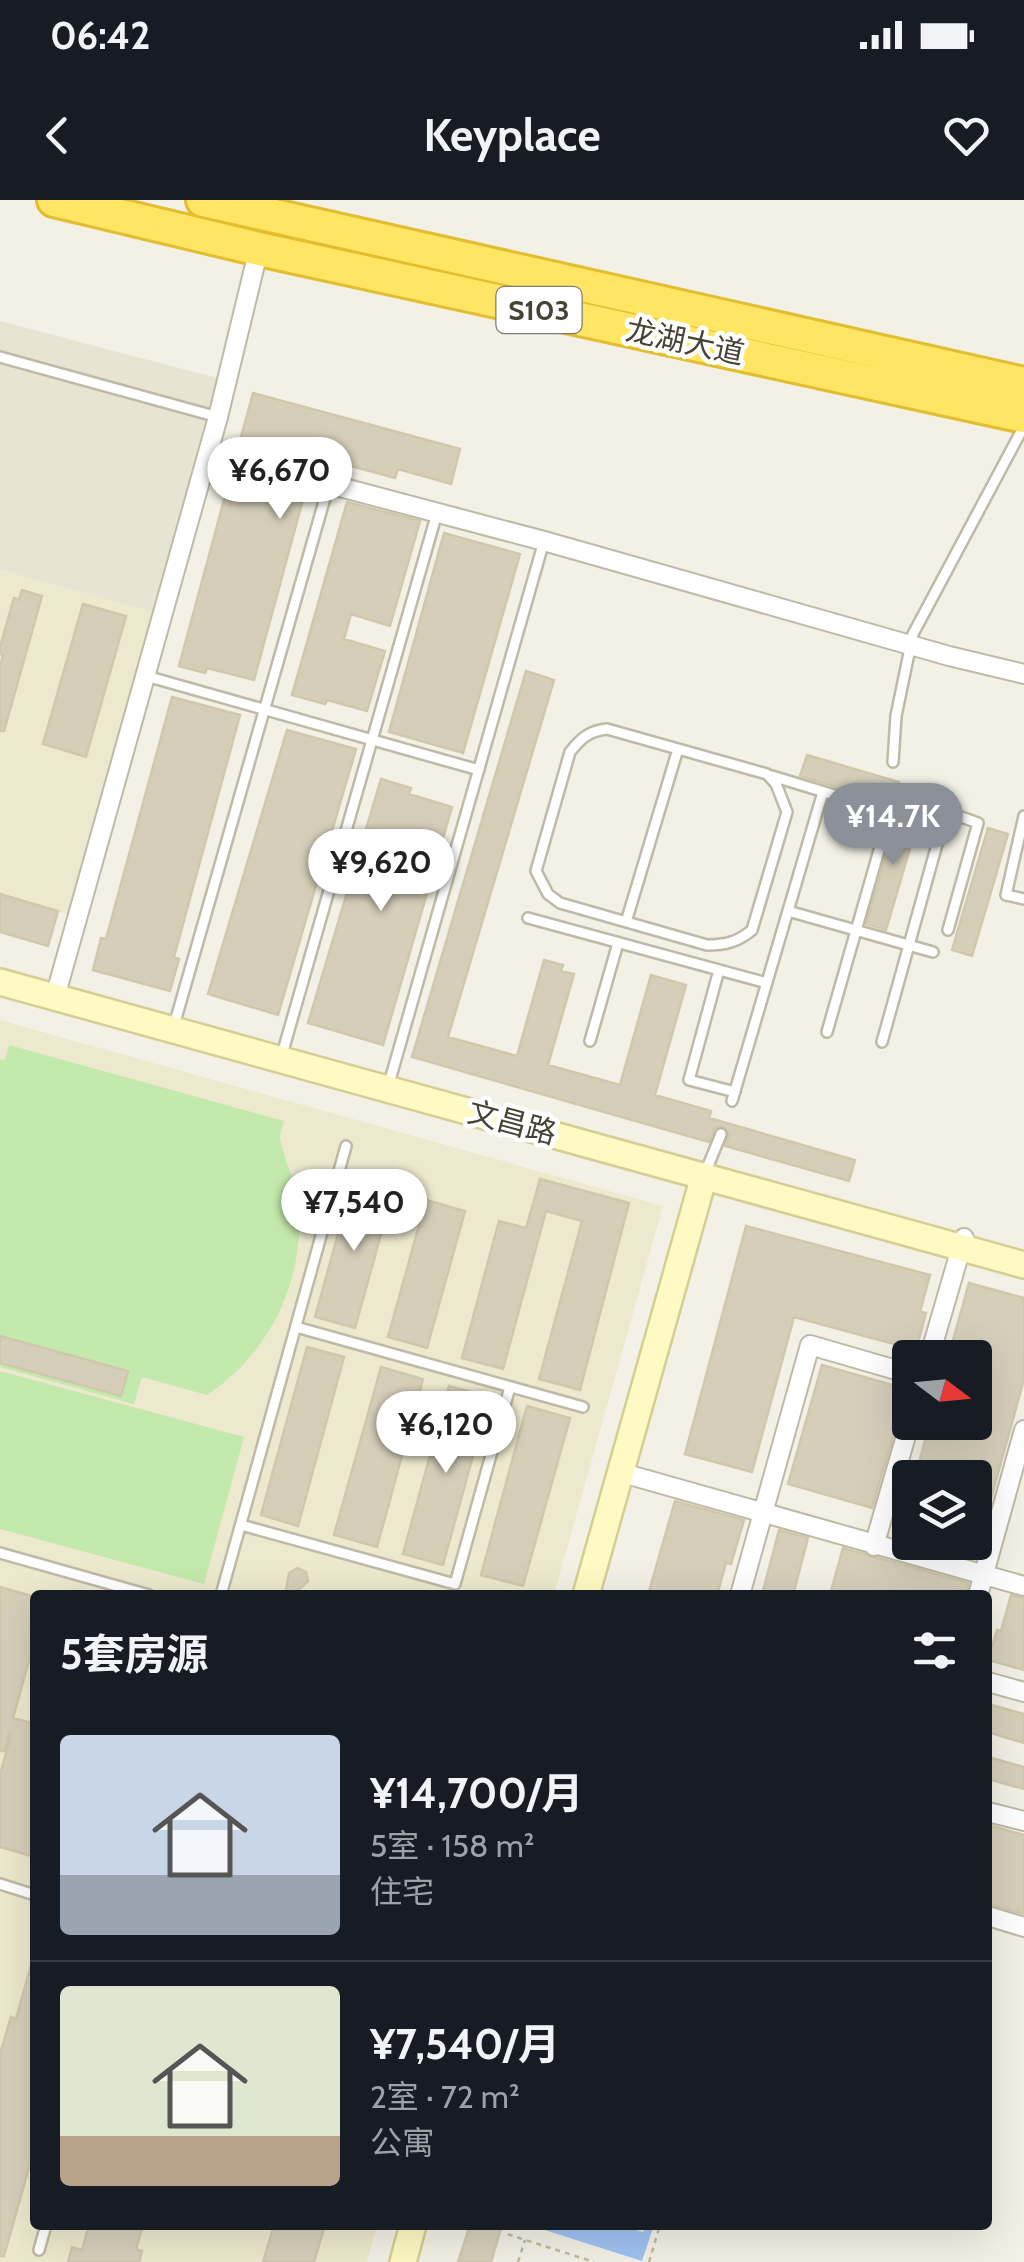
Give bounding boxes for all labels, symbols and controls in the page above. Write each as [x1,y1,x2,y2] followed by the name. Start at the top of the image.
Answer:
[50,12,150,59] text: 06:42
[30,108,85,163] icon: back
[423,108,601,162] text: Keyplace
[939,108,994,163] icon: heart
[496,287,582,333] road number: S103
[623,311,748,372] street label: 龙湖大道
[199,437,361,522] pin: ¥6,670
[229,450,331,489] text: ¥6,670
[812,783,974,868] pin: ¥14.7K
[846,796,940,835] text: ¥14.7K
[300,829,462,914] pin: ¥9,620
[330,842,432,881] text: ¥9,620
[464,1093,560,1152] street label: 文昌路
[273,1169,435,1254] pin: ¥7,540
[303,1182,405,1221] text: ¥7,540
[892,1340,992,1440] north arrow
[892,1340,992,1560] map controls
[365,1391,527,1476] pin: ¥6,120
[398,1404,494,1443] text: ¥6,120
[892,1460,992,1560] button: layers
[907,1623,962,1678] icon: filters
[60,1628,209,1680] text: 5套房源
[370,1767,584,1819] text: ¥14,700/月
[140,1775,260,1895] icon: home
[370,1826,534,1865] text: 5室 · 158 m²
[370,1872,434,1911] text: 住宅
[370,2018,560,2070] text: ¥7,540/月
[140,2026,260,2146] icon: home
[370,2077,520,2116] text: 2室 · 72 m²
[370,2123,434,2162] text: 公寓

